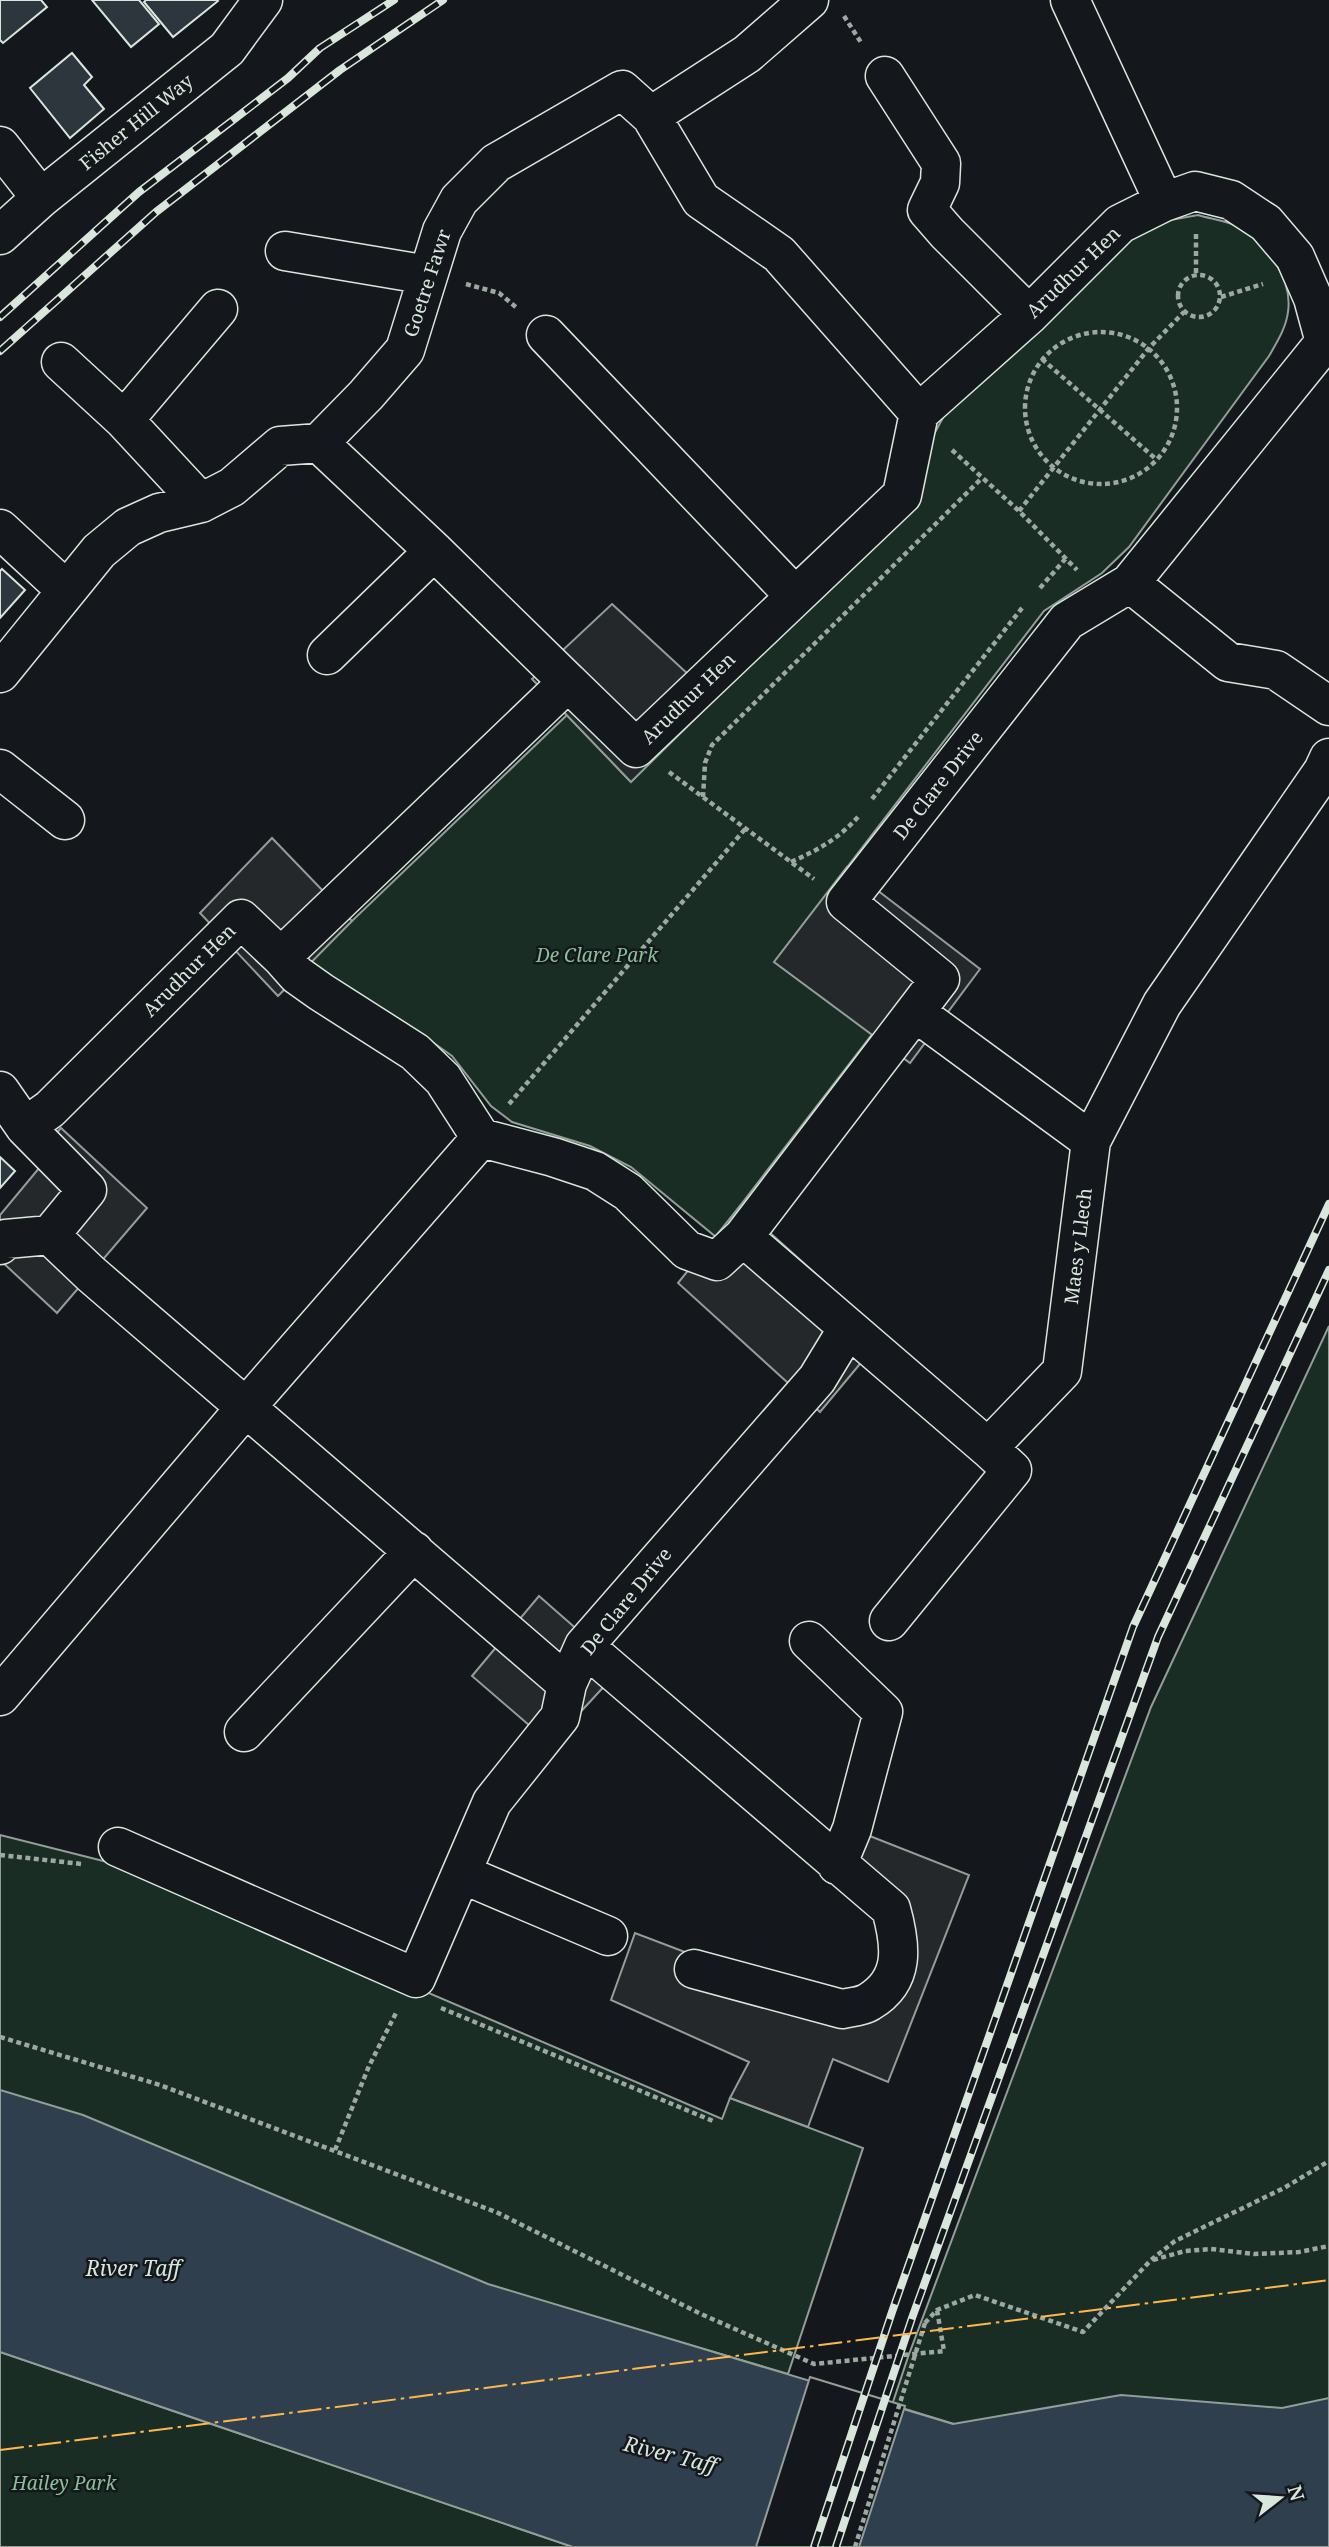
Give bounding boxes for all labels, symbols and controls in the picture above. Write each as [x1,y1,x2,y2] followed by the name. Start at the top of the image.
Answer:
[74,68,199,176] street label: Fisher Hill Way
[1020,220,1126,324] street label: Arudhur Hen
[397,226,457,340] street label: Goetre Fawr
[635,646,741,750] street label: Arudhur Hen
[887,725,989,845] street label: De Clare Drive
[137,918,241,1022] street label: Arudhur Hen
[535,942,659,968] park label: De Clare Park
[1058,1186,1098,1306] street label: Maes y Llech
[575,1542,677,1660] street label: De Clare Drive
[85,2254,184,2282] water label: River Taff
[620,2429,723,2480] water label: River Taff
[1245,2463,1315,2533] north arrow
[11,2470,117,2496] park label: Hailey Park
[1282,2482,1311,2504] text: N

